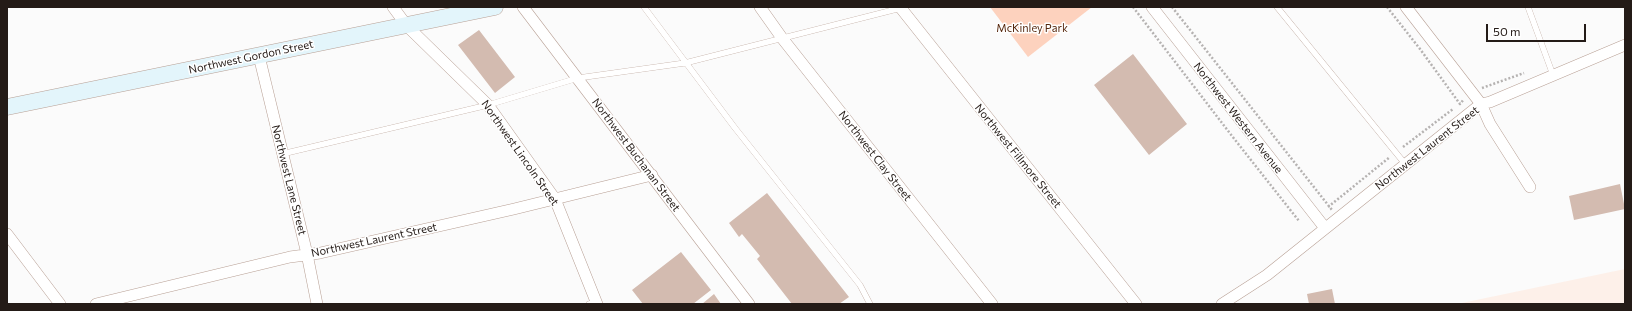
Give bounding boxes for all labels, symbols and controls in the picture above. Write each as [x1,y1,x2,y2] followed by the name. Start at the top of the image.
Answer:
[1488,16,1588,42] scale bar
[996,21,1068,35] park label: McKinley Park
[1493,24,1521,38] text: 50 m
[187,37,315,77] street label: Northwest Gordon Street
[1191,60,1285,176] street label: Northwest Western Avenue
[589,96,683,214] street label: Northwest Buchanan Street
[479,98,561,208] street label: Northwest Lincoln Street
[972,101,1064,211] street label: Northwest Fillmore Street
[1372,103,1482,193] street label: Northwest Laurent Street
[836,108,914,204] street label: Northwest Clay Street
[269,123,309,237] street label: Northwest Lane Street
[310,220,438,260] street label: Northwest Laurent Street

